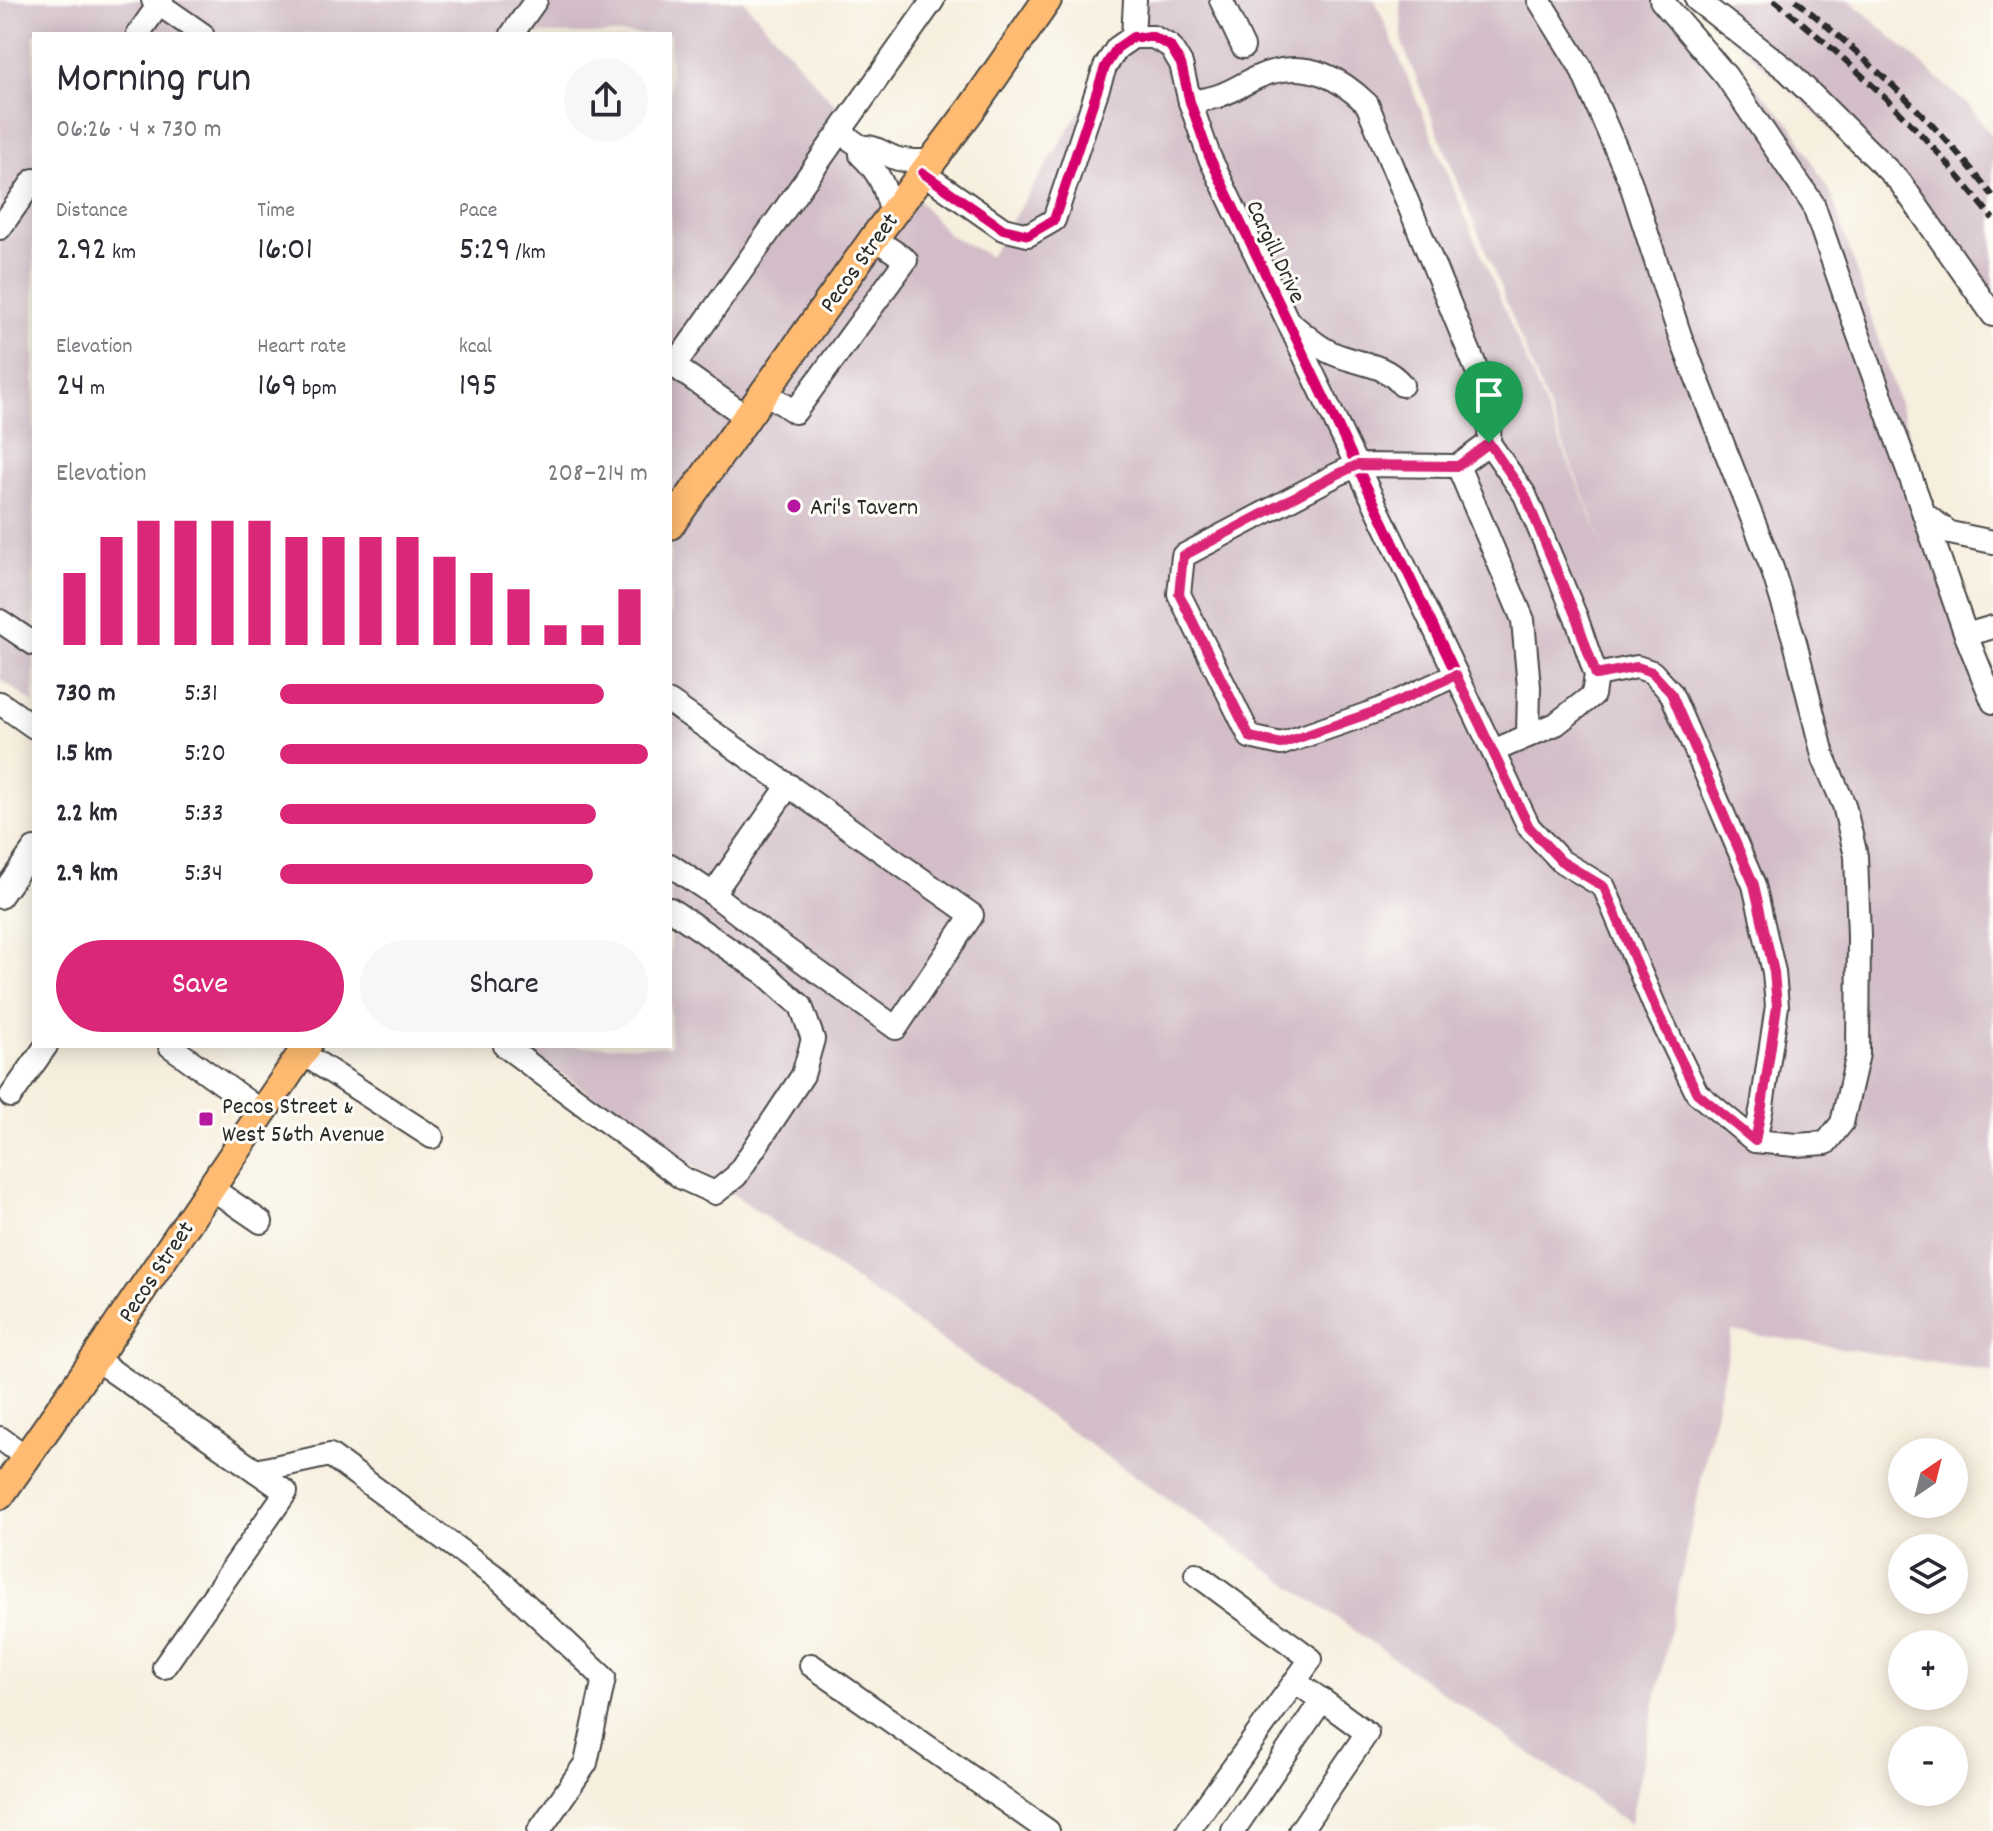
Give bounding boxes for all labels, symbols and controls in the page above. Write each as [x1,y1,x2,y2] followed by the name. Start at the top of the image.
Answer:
[56,50,251,113] text: Morning run
[564,58,648,142] button: share
[56,112,222,149] text: 06:26 · 4 × 730 m
[1236,195,1313,309] street label: Cargill Drive
[56,196,128,227] text: Distance
[257,196,295,227] text: Time
[459,196,498,227] text: Pace
[813,207,908,321] street label: Pecos Street
[56,227,107,276] text: 2.92
[257,227,313,276] text: 16:01
[459,227,510,276] text: 5:29
[107,238,136,269] text: km
[510,238,546,269] text: /km
[56,332,133,363] text: Elevation
[257,332,346,363] text: Heart rate
[459,332,492,363] text: kcal
[1455,361,1523,443] pin
[56,363,85,412] text: 24
[257,363,297,412] text: 169
[459,363,497,412] text: 195
[1467,373,1511,417] icon: arrive
[85,374,105,405] text: m
[297,374,337,405] text: bpm
[56,456,146,493] text: Elevation
[547,456,648,493] text: 208–214 m
[810,492,918,526] place label: Ari's Tavern
[785,497,803,515] marker: Ari's Tavern
[56,676,116,713] text: 730 m
[184,676,218,713] text: 5:31
[56,736,113,773] text: 1.5 km
[184,736,226,773] text: 5:20
[56,796,118,833] text: 2.2 km
[184,796,223,833] text: 5:33
[56,856,118,893] text: 2.9 km
[184,856,223,893] text: 5:34
[56,940,344,1032] button: Save
[360,940,648,1032] button: Share
[222,1091,385,1153] place label: Pecos Street & West 56th Avenue
[197,1110,215,1128] marker: Pecos Street & West 56th Avenue
[111,1215,204,1330] street label: Pecos Street
[1888,1438,1968,1518] north arrow
[1888,1438,1968,1806] map controls
[1888,1534,1968,1614] button: layers
[1888,1630,1968,1710] button: +
[1888,1726,1968,1806] button: −

